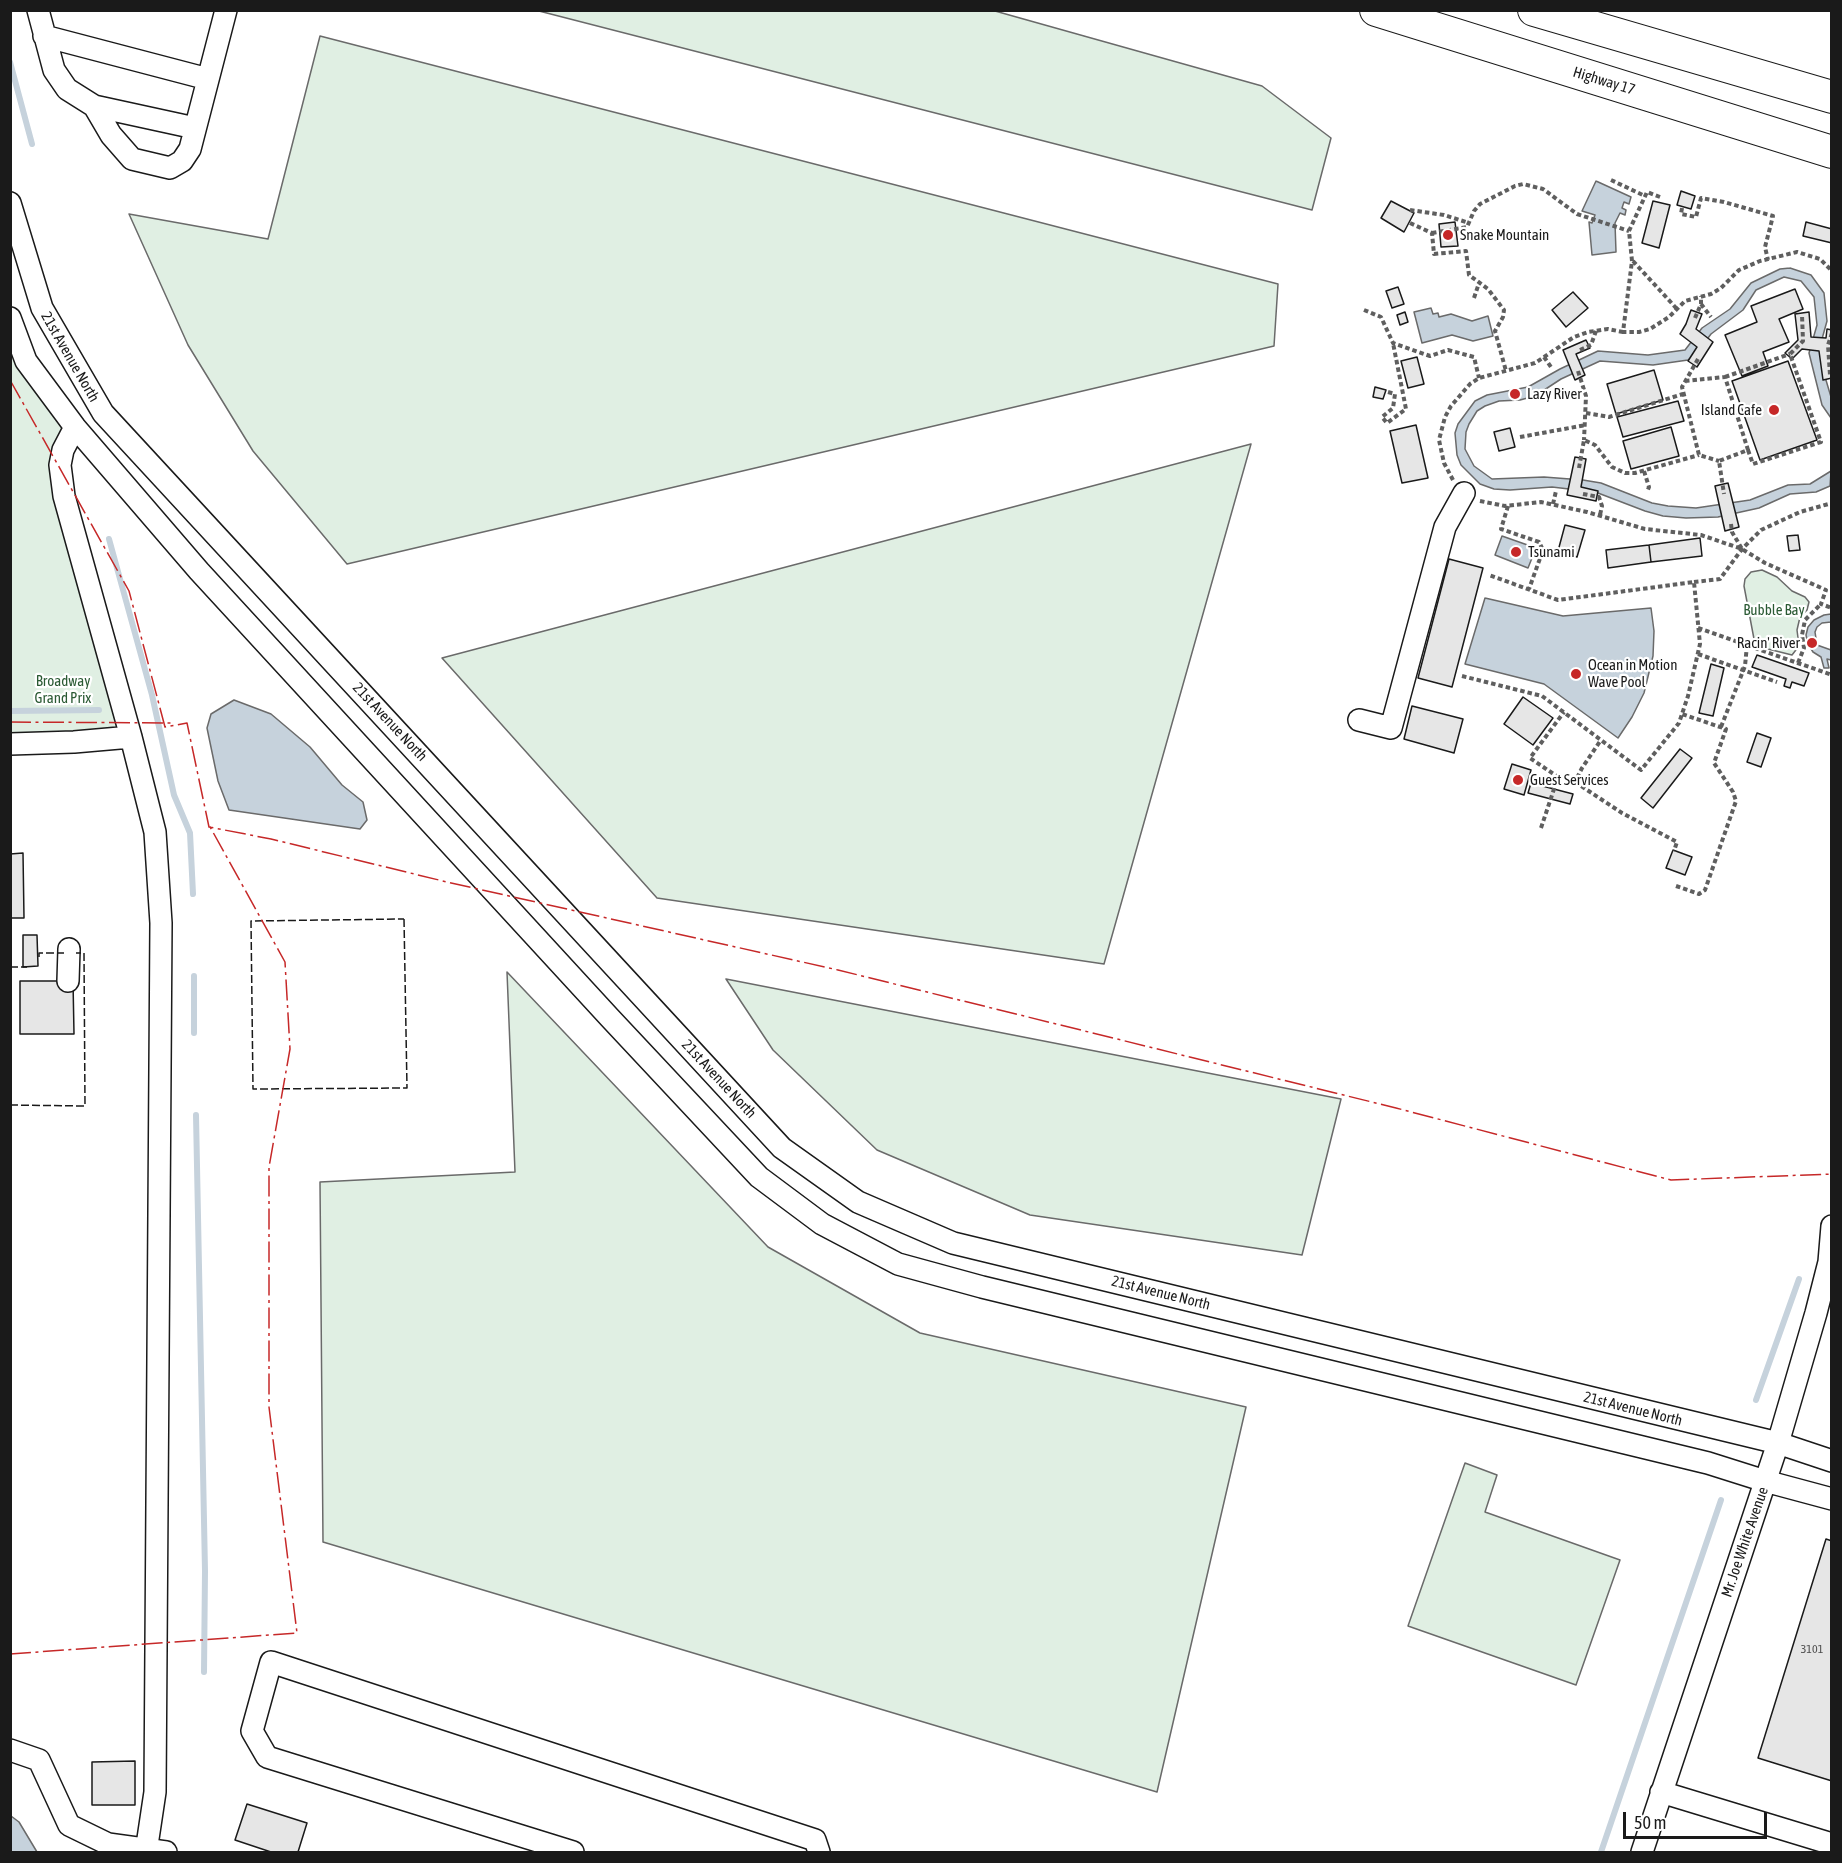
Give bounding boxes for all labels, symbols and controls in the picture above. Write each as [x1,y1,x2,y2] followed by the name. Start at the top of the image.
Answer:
[1571,63,1637,99] street label: Highway 17
[1460,226,1549,244] place label: Snake Mountain
[1441,228,1455,242] marker: Snake Mountain
[37,309,103,405] street label: 21st Avenue North
[1527,385,1582,403] place label: Lazy River
[1508,387,1522,401] marker: Lazy River
[1701,401,1762,419] place label: Island Cafe
[1767,403,1781,417] marker: Island Cafe
[1528,543,1575,561] place label: Tsunami
[1509,545,1523,559] marker: Tsunami
[1743,601,1805,619] park label: Bubble Bay
[1737,634,1800,652] place label: Racin' River
[1805,636,1819,650] marker: Racin' River
[1588,656,1677,691] place label: Ocean in Motion Wave Pool
[1569,667,1583,681] marker: Ocean in Motion Wave Pool
[35,672,91,707] park label: Broadway Grand Prix
[349,679,431,765] street label: 21st Avenue North
[1530,771,1608,789] place label: Guest Services
[1511,773,1525,787] marker: Guest Services
[678,1036,760,1122] street label: 21st Avenue North
[1110,1272,1212,1314] street label: 21st Avenue North
[1582,1388,1684,1430] street label: 21st Avenue North
[1718,1484,1772,1600] street label: Mr. Joe White Avenue
[1801,1642,1823,1656] house number: 3101
[1626,1800,1770,1838] scale bar
[1634,1812,1666,1833] text: 50 m

